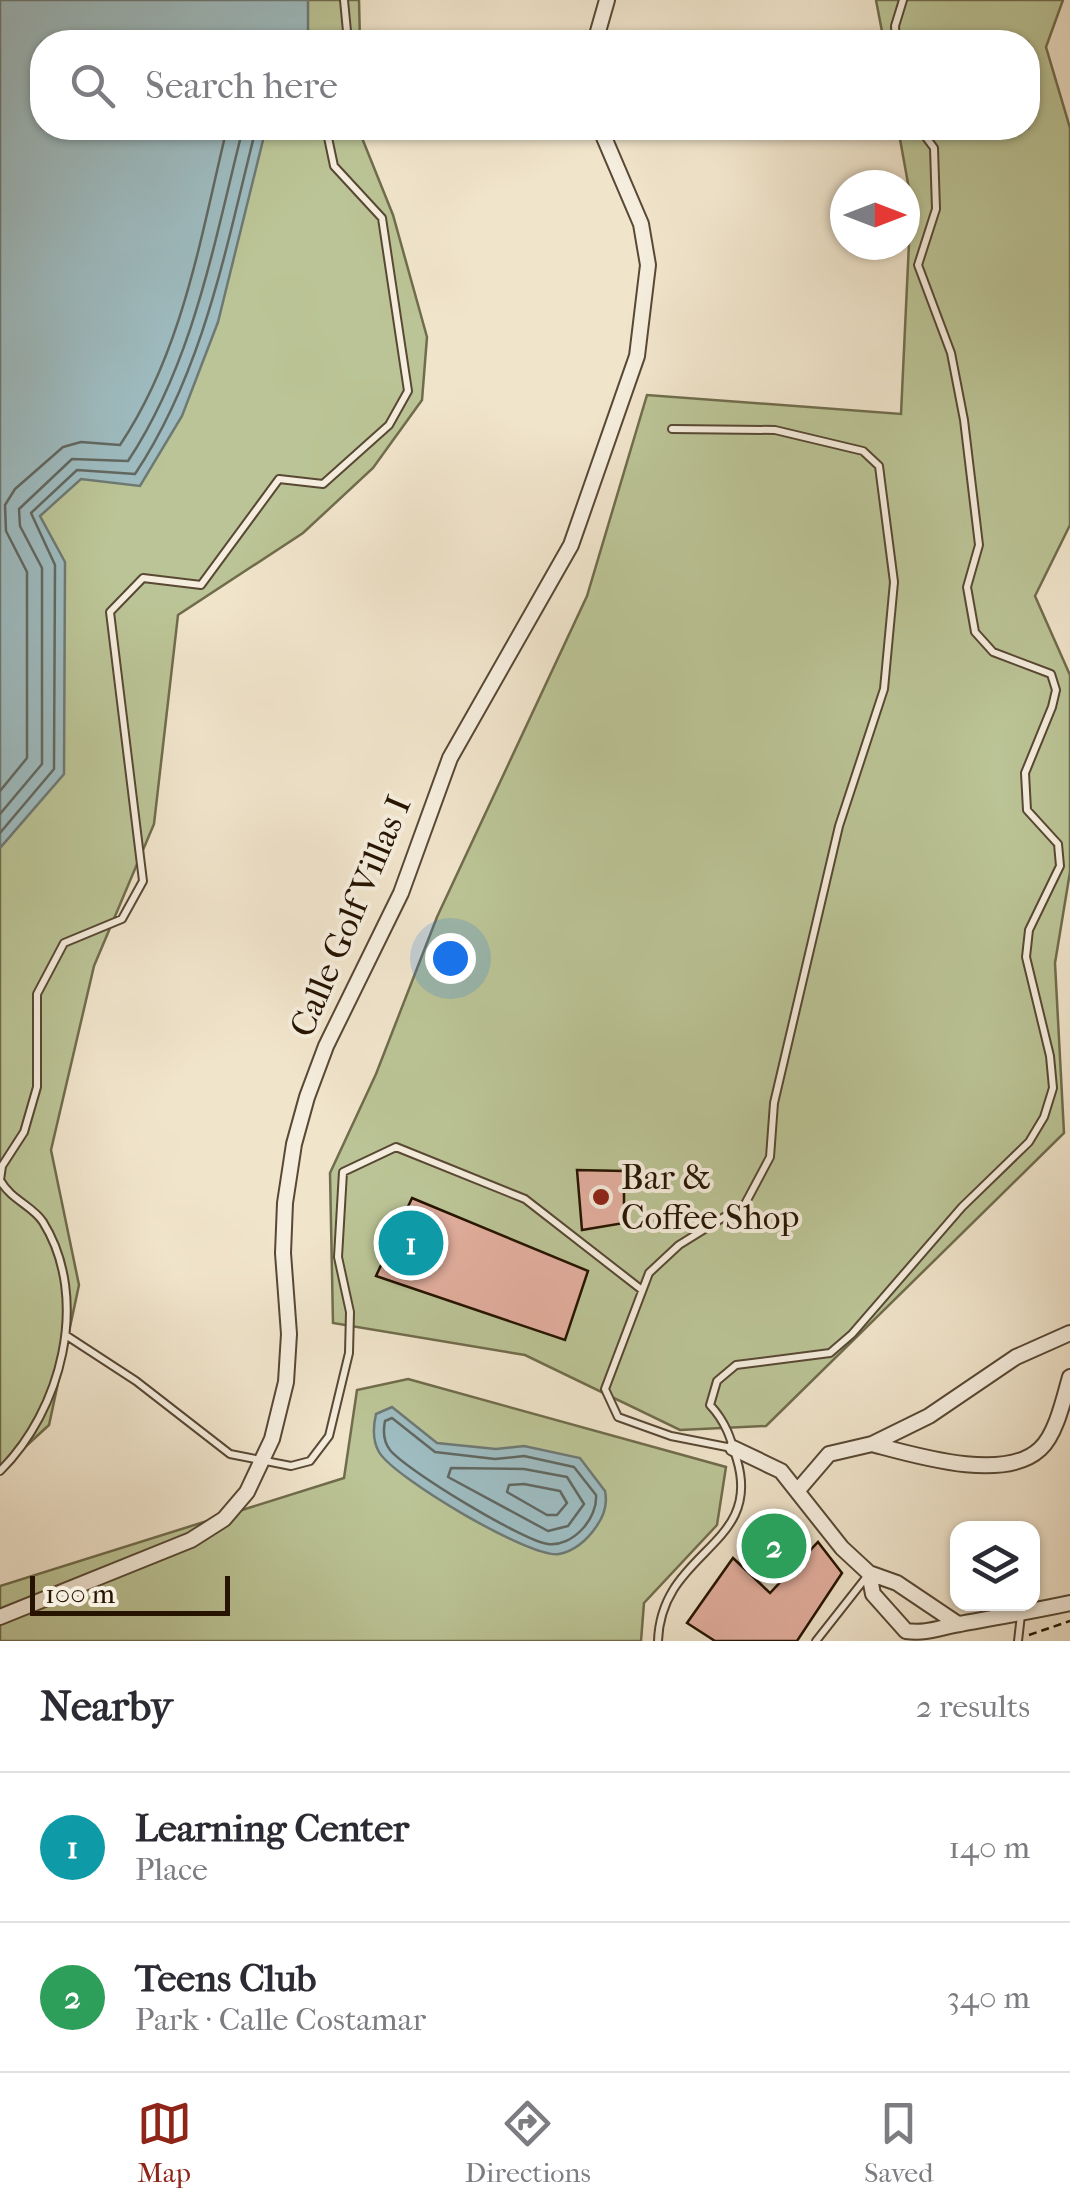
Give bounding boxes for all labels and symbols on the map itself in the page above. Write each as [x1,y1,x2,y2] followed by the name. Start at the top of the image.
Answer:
[830,170,920,260] north arrow
[281,790,420,1043] street label: Calle Golf Villas I
[425,933,476,984] your location
[621,1157,799,1238] place label: Bar & Coffee Shop
[590,1186,612,1208] marker: Bar & Coffee Shop
[378,1206,444,1280] pin: 1
[742,1508,806,1584] pin: 2
[30,1571,230,1616] scale bar

